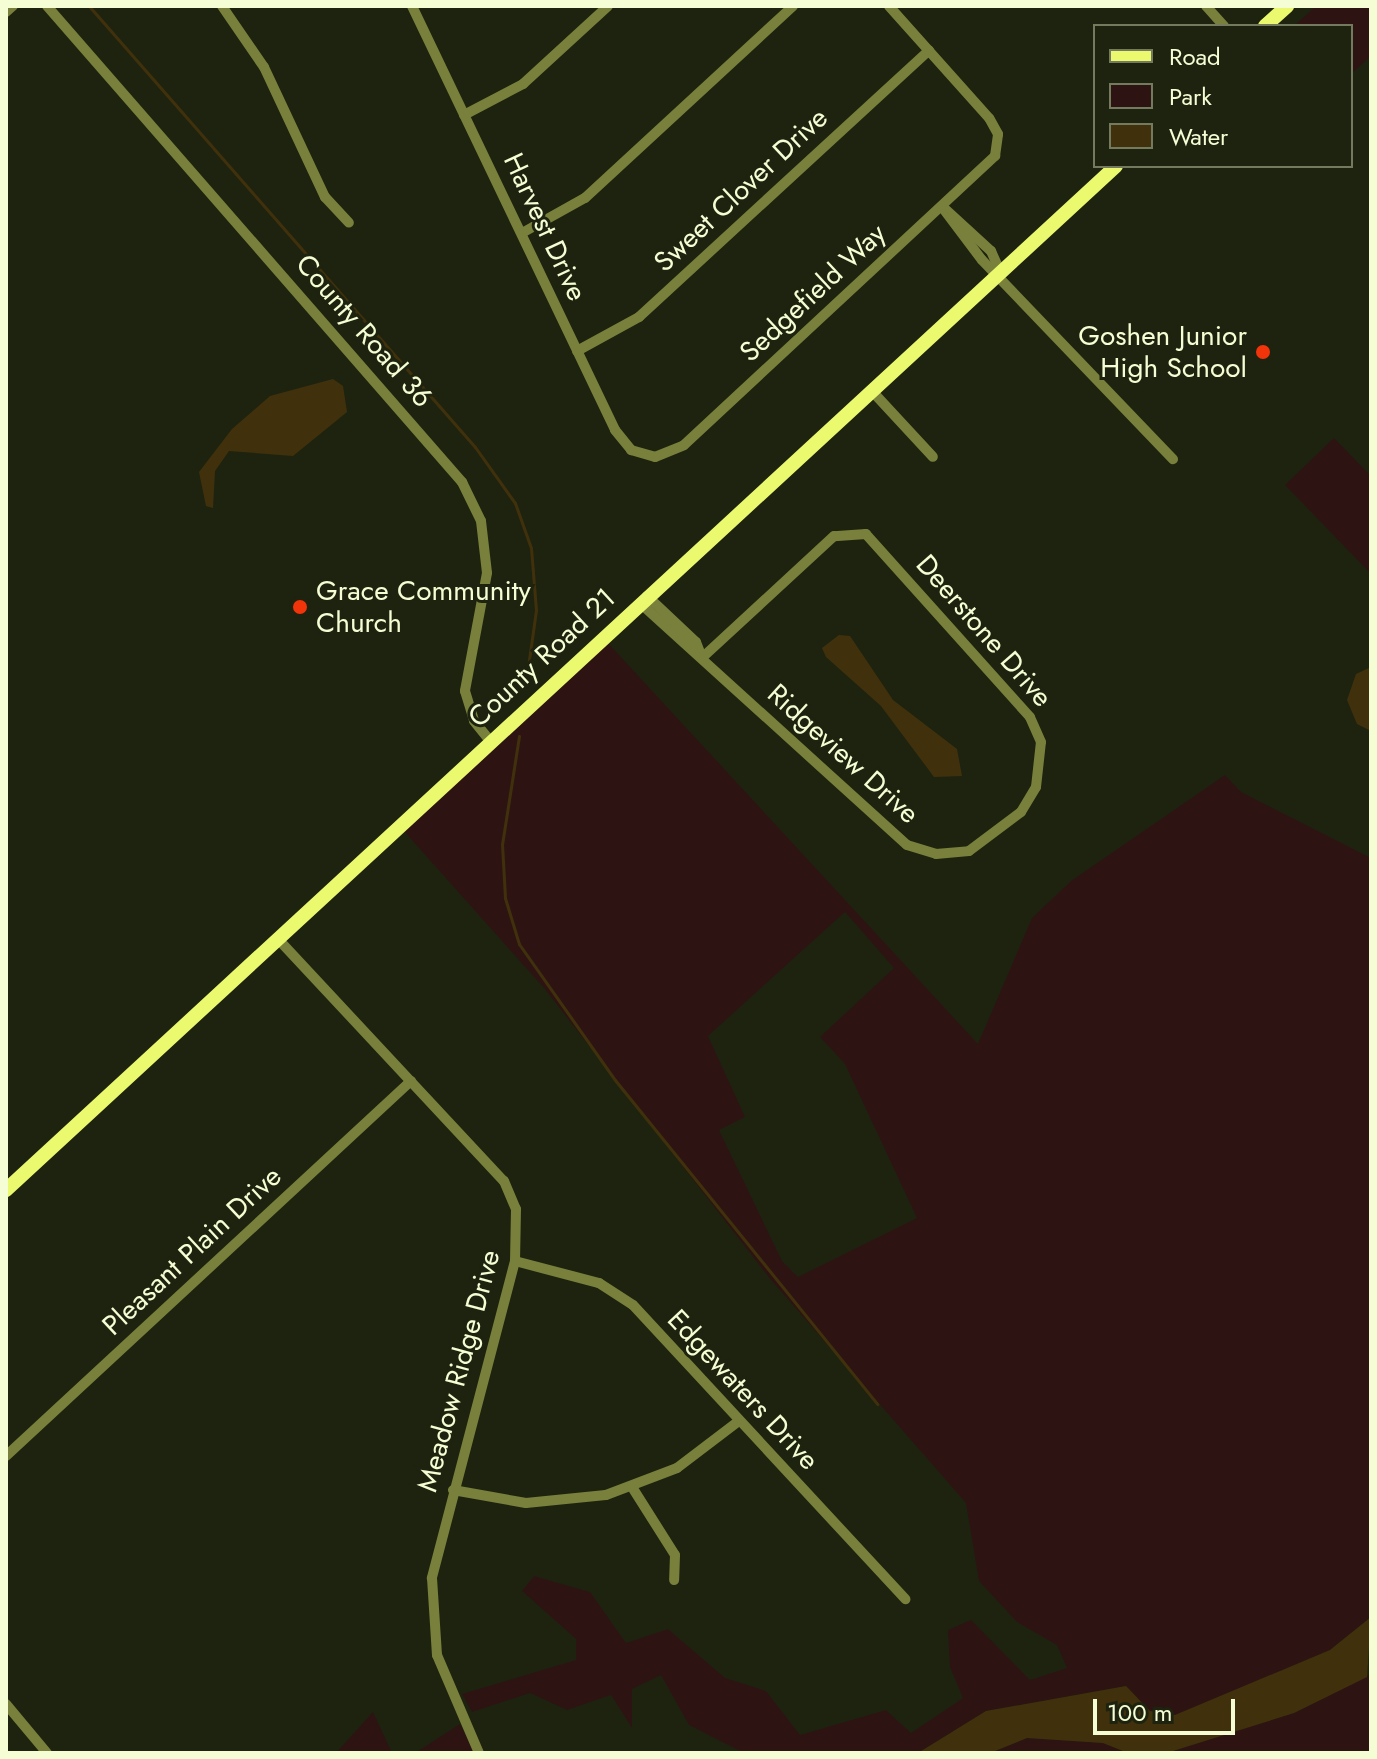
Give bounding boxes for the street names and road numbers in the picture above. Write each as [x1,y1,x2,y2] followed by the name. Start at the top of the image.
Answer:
[647,101,835,279] street label: Sweet Clover Drive
[496,148,594,306] street label: Harvest Drive
[733,217,893,369] street label: Sedgefield Way
[288,248,440,414] street label: County Road 36
[909,548,1059,714] street label: Deerstone Drive
[462,581,622,735] street label: County Road 21
[760,677,926,831] street label: Ridgeview Drive
[96,1160,288,1342] street label: Pleasant Plain Drive
[411,1247,507,1495] street label: Meadow Ridge Drive
[660,1303,826,1477] street label: Edgewaters Drive

